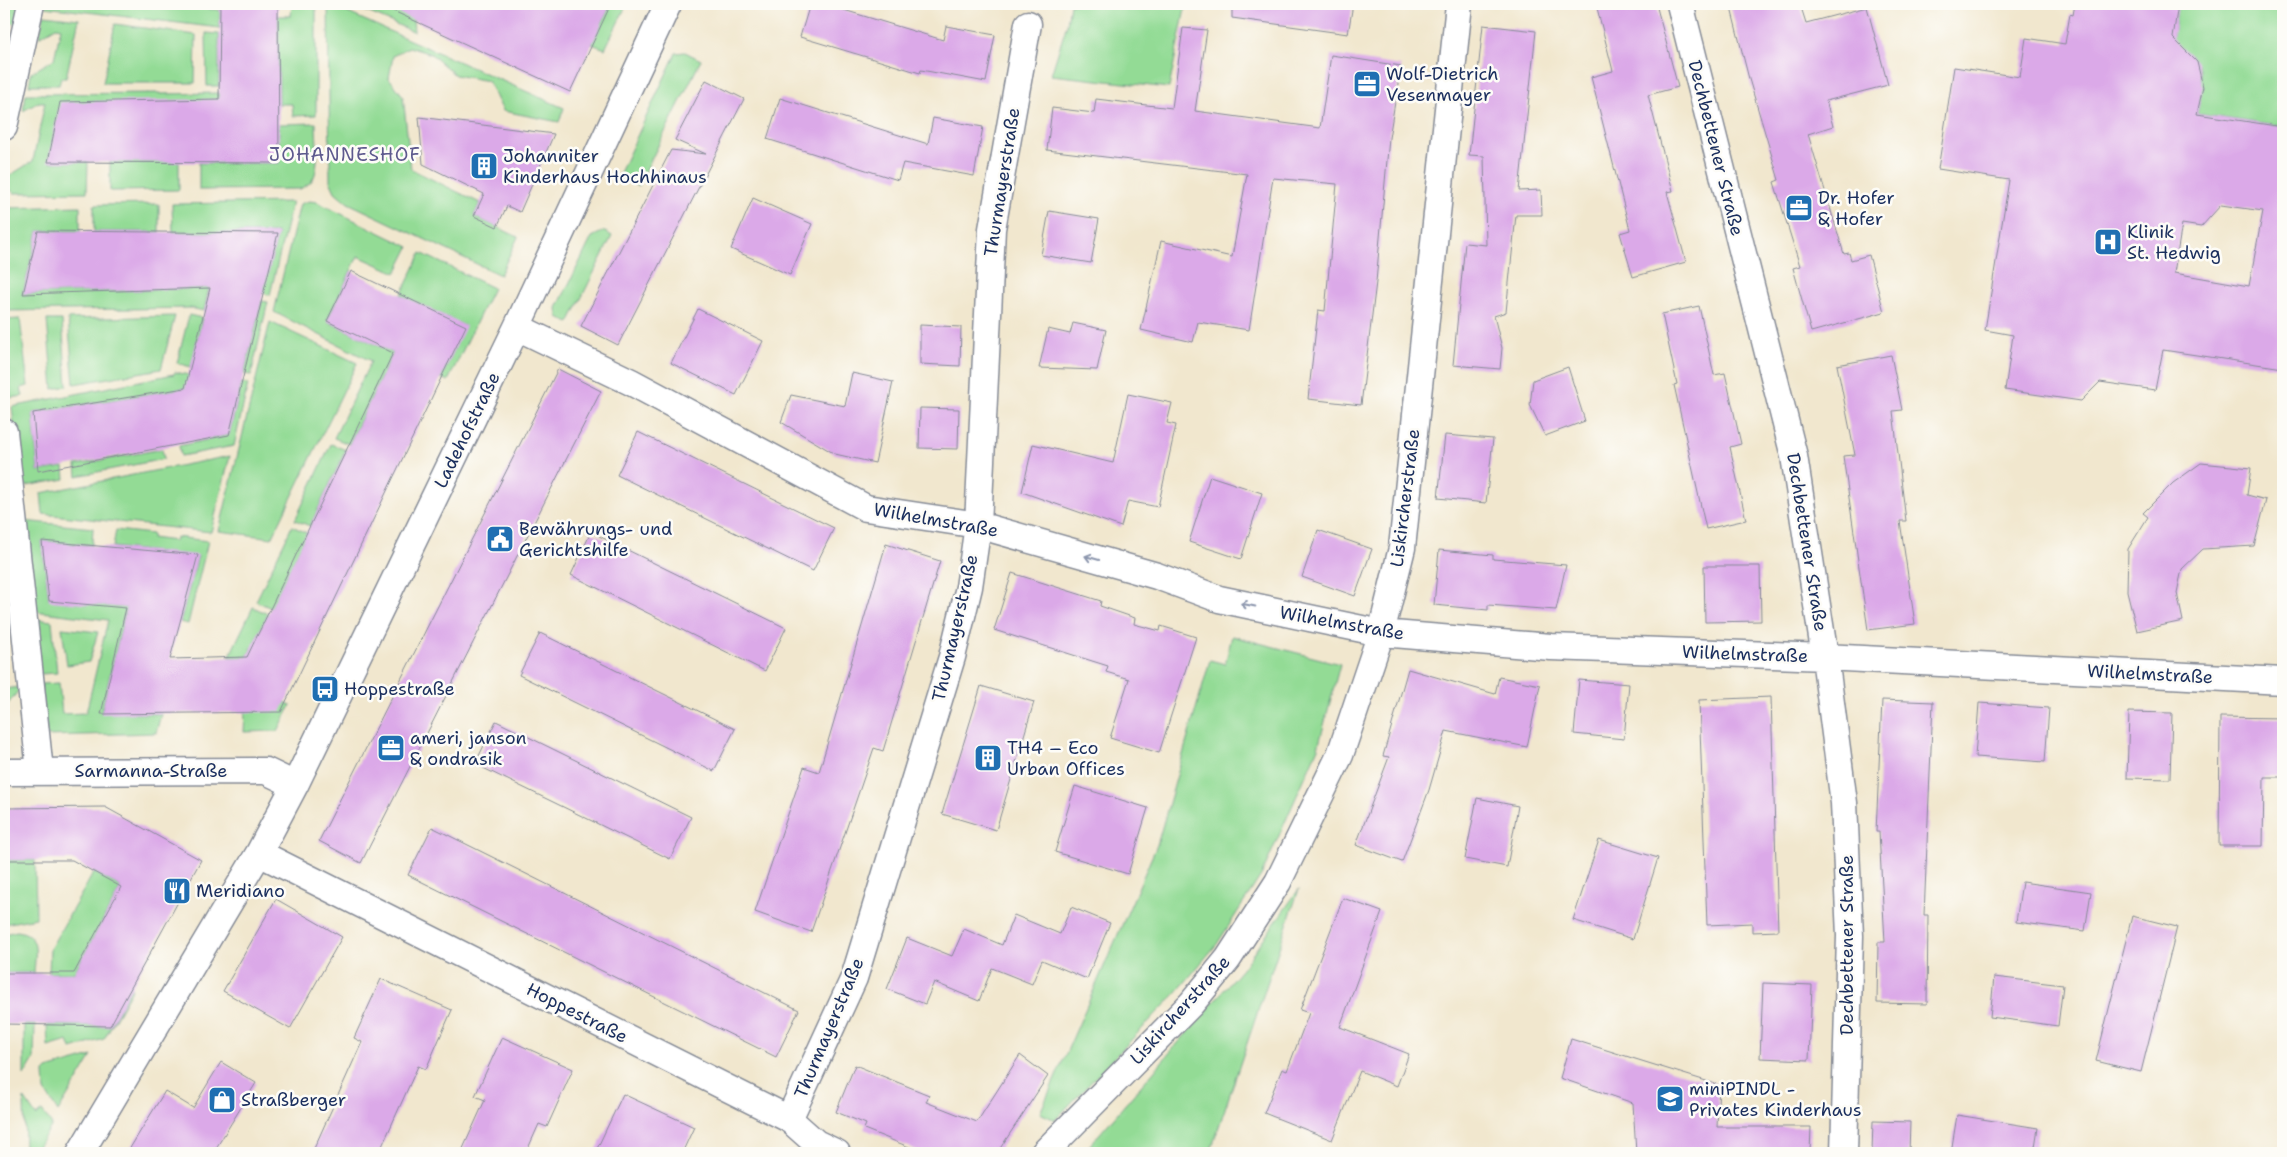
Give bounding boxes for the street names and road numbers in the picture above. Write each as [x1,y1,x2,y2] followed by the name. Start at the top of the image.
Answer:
[1683,58,1749,238] street label: Dechbettener Straße
[978,106,1026,258] street label: Thurmayerstraße
[429,368,505,492] street label: Ladehofstraße
[1385,428,1425,568] street label: Liskircherstraße
[1781,451,1833,633] street label: Dechbettener Straße
[872,497,1000,543] street label: Wilhelmstraße
[926,552,984,704] street label: Thurmayerstraße
[1278,600,1406,646] street label: Wilhelmstraße
[1682,640,1808,668] street label: Wilhelmstraße
[2086,659,2214,689] street label: Wilhelmstraße
[74,759,228,783] street label: Sarmanna-Straße
[1835,855,1859,1035] street label: Dechbettener Straße
[1125,950,1235,1070] street label: Liskircherstraße
[789,954,869,1102] street label: Thurmayerstraße
[522,977,632,1049] street label: Hoppestraße

